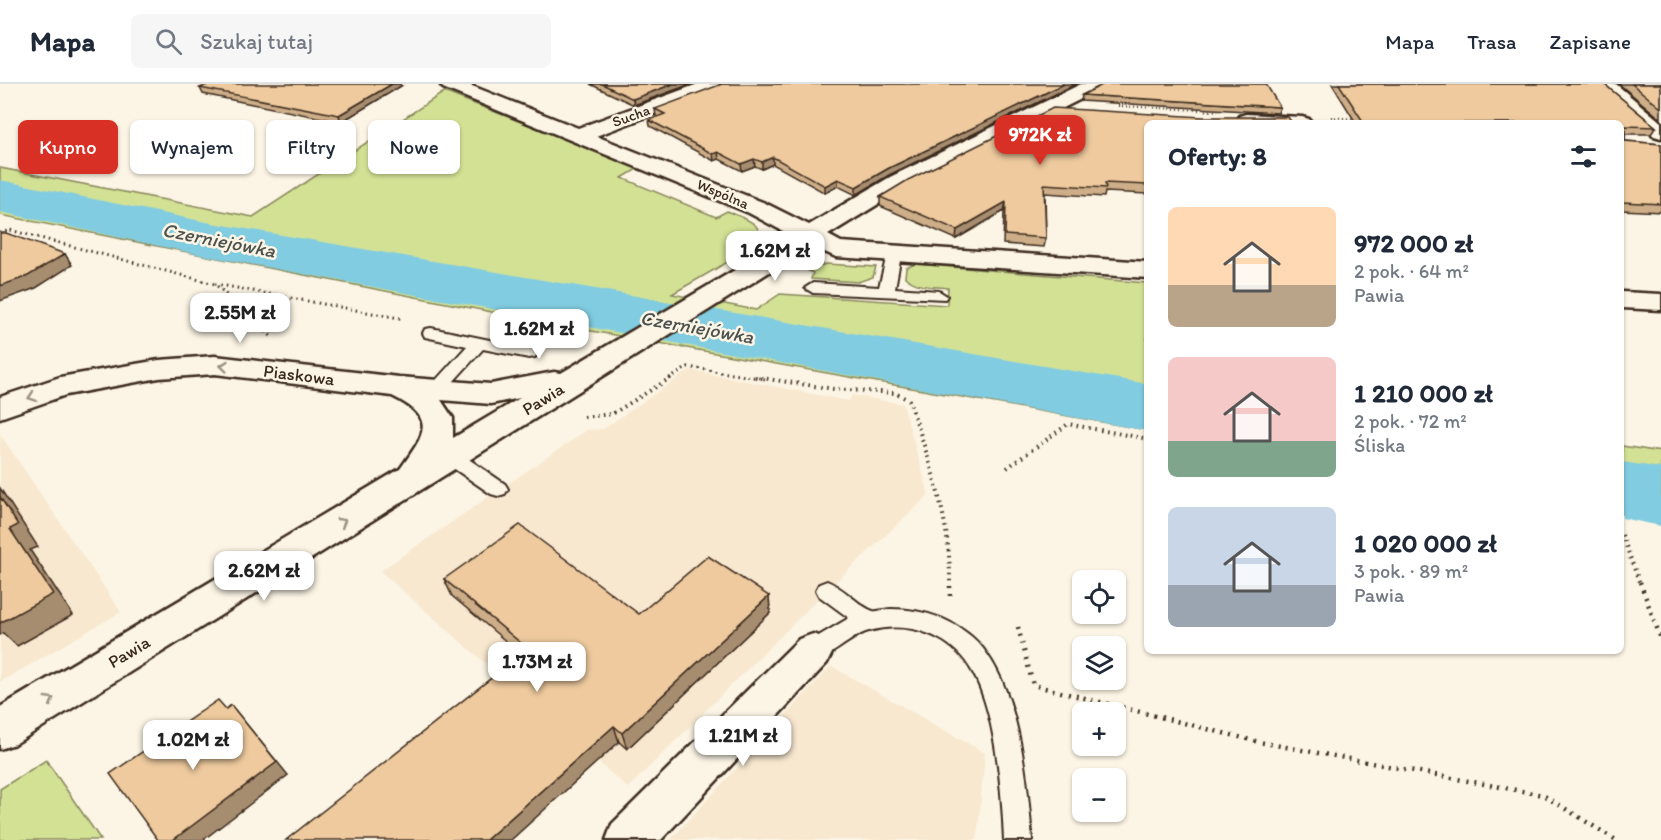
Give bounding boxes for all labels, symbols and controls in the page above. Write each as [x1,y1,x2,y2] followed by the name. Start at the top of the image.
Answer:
[131,14,551,68] search box
[30,24,95,58] text: Mapa
[152,25,185,58] icon: search
[200,28,313,55] text: Szukaj tutaj
[1385,29,1434,54] text: Mapa
[1467,29,1516,54] text: Trasa
[1549,29,1631,54] text: Zapisane
[610,101,653,131] street label: Sucha
[985,115,1095,166] pin: 972K zł
[18,120,118,174] chip: Kupno
[130,120,254,174] chip: Wynajem
[266,120,356,174] chip: Filtry
[368,120,460,174] chip: Nowe
[1008,122,1072,146] text: 972K zł
[1168,140,1267,172] text: Oferty: 8
[1567,140,1600,173] icon: filters
[694,175,752,213] street label: Wspólna
[160,217,278,263] water label: Czerniejówka
[1354,227,1473,259] text: 972 000 zł
[713,231,837,282] pin: 1.62M zł
[1216,231,1288,303] icon: home
[740,238,810,262] text: 1.62M zł
[1354,259,1469,283] text: 2 pok. · 64 m²
[1354,283,1404,307] text: Pawia
[178,293,302,344] pin: 2.55M zł
[204,300,276,324] text: 2.55M zł
[638,305,756,349] water label: Czerniejówka
[477,309,601,360] pin: 1.62M zł
[504,316,574,340] text: 1.62M zł
[262,360,337,390] street label: Piaskowa
[219,361,229,373] one-way arrow
[518,377,569,420] street label: Pawia
[1354,377,1493,409] text: 1 210 000 zł
[1216,381,1288,453] icon: home
[28,389,38,402] one-way arrow
[1354,409,1467,433] text: 2 pok. · 72 m²
[1354,433,1405,457] text: Śliska
[336,518,346,530] one-way arrow
[1354,527,1497,559] text: 1 020 000 zł
[1216,531,1288,603] icon: home
[202,551,326,602] pin: 2.62M zł
[228,558,300,582] text: 2.62M zł
[1354,559,1468,583] text: 3 pok. · 89 m²
[1072,570,1126,822] map controls
[1072,570,1126,624] button: locate
[1354,583,1404,607] text: Pawia
[104,631,155,673] street label: Pawia
[1072,636,1126,690] button: layers
[475,642,599,693] pin: 1.73M zł
[502,649,572,673] text: 1.73M zł
[44,695,54,707] one-way arrow
[1072,702,1126,756] button: +
[681,716,805,767] pin: 1.21M zł
[131,720,255,771] pin: 1.02M zł
[708,723,778,747] text: 1.21M zł
[157,727,229,751] text: 1.02M zł
[1072,768,1126,822] button: −

